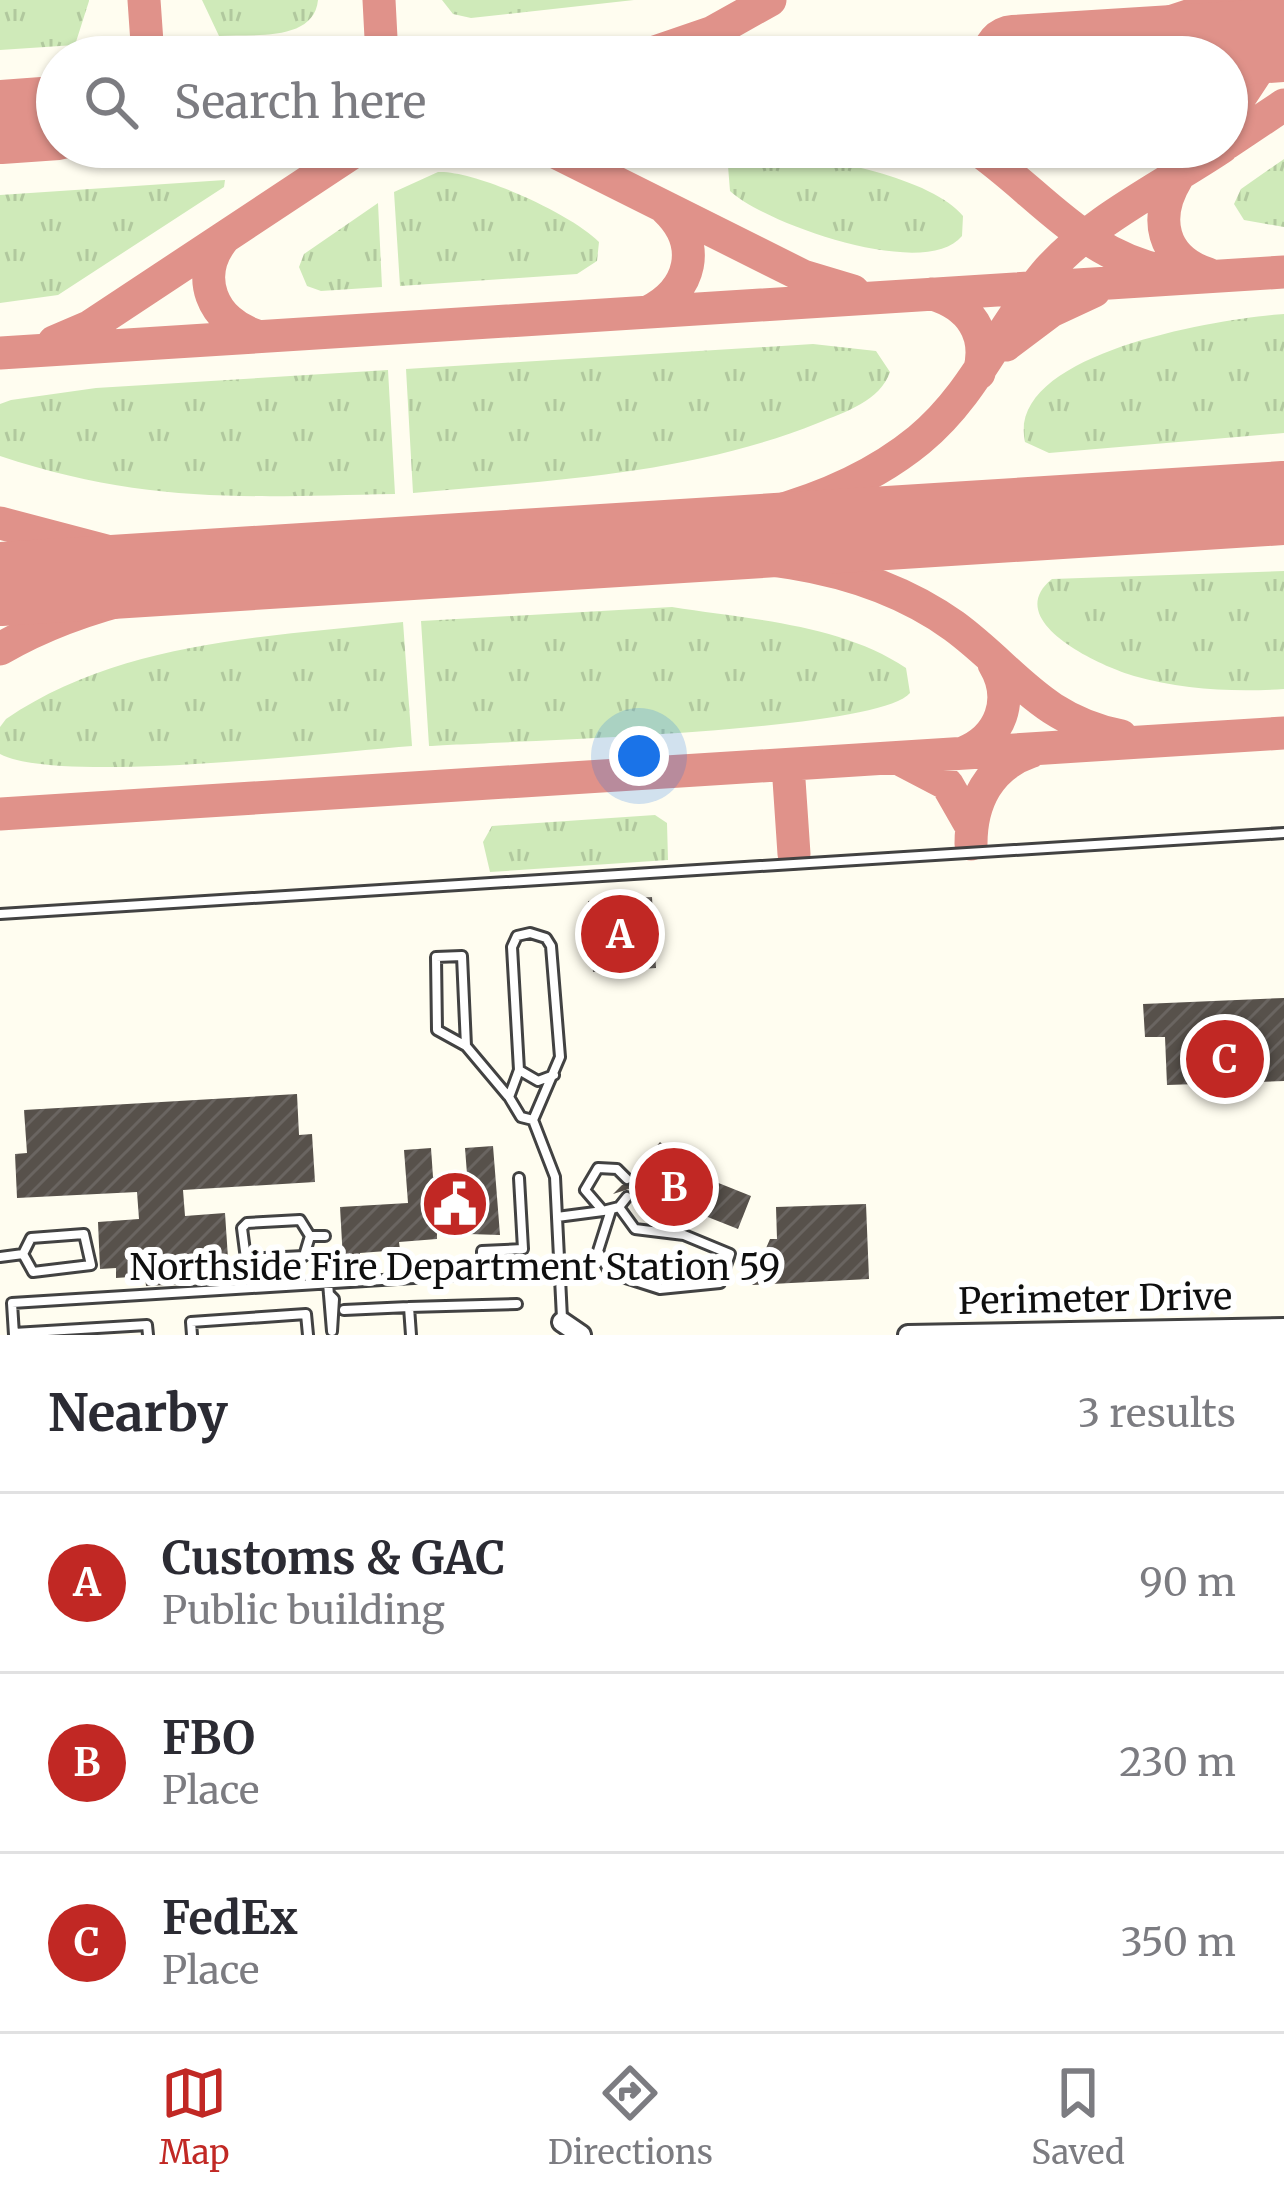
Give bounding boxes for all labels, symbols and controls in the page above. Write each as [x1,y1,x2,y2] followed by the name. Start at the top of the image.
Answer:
[36,36,1248,168] search box
[78,69,144,135] icon: search
[174,74,426,130] text: Search here
[609,726,669,786] your location
[581,889,659,979] pin: A
[1186,1014,1264,1104] pin: C
[635,1142,713,1232] pin: B
[420,1169,490,1239] public building icon: Northside Fire Department Station 59
[130,1245,780,1290] place label: Northside Fire Department Station 59
[958,1274,1232,1324] street label: Perimeter Drive
[48,1381,228,1445] text: Nearby
[1078,1389,1236,1438] text: 3 results
[162,1530,505,1586] text: Customs & GAC
[73,1558,101,1607] text: A
[1139,1558,1236,1607] text: 90 m
[162,1586,445,1635] text: Public building
[162,1710,255,1766] text: FBO
[73,1738,101,1787] text: B
[1119,1738,1236,1787] text: 230 m
[162,1766,259,1815] text: Place
[162,1890,298,1946] text: FedEx
[74,1918,100,1967] text: C
[1121,1918,1236,1967] text: 350 m
[162,1946,259,1995] text: Place
[159,2060,230,2173] tab: Map
[548,2060,713,2173] tab: Directions
[1031,2060,1125,2173] tab: Saved

